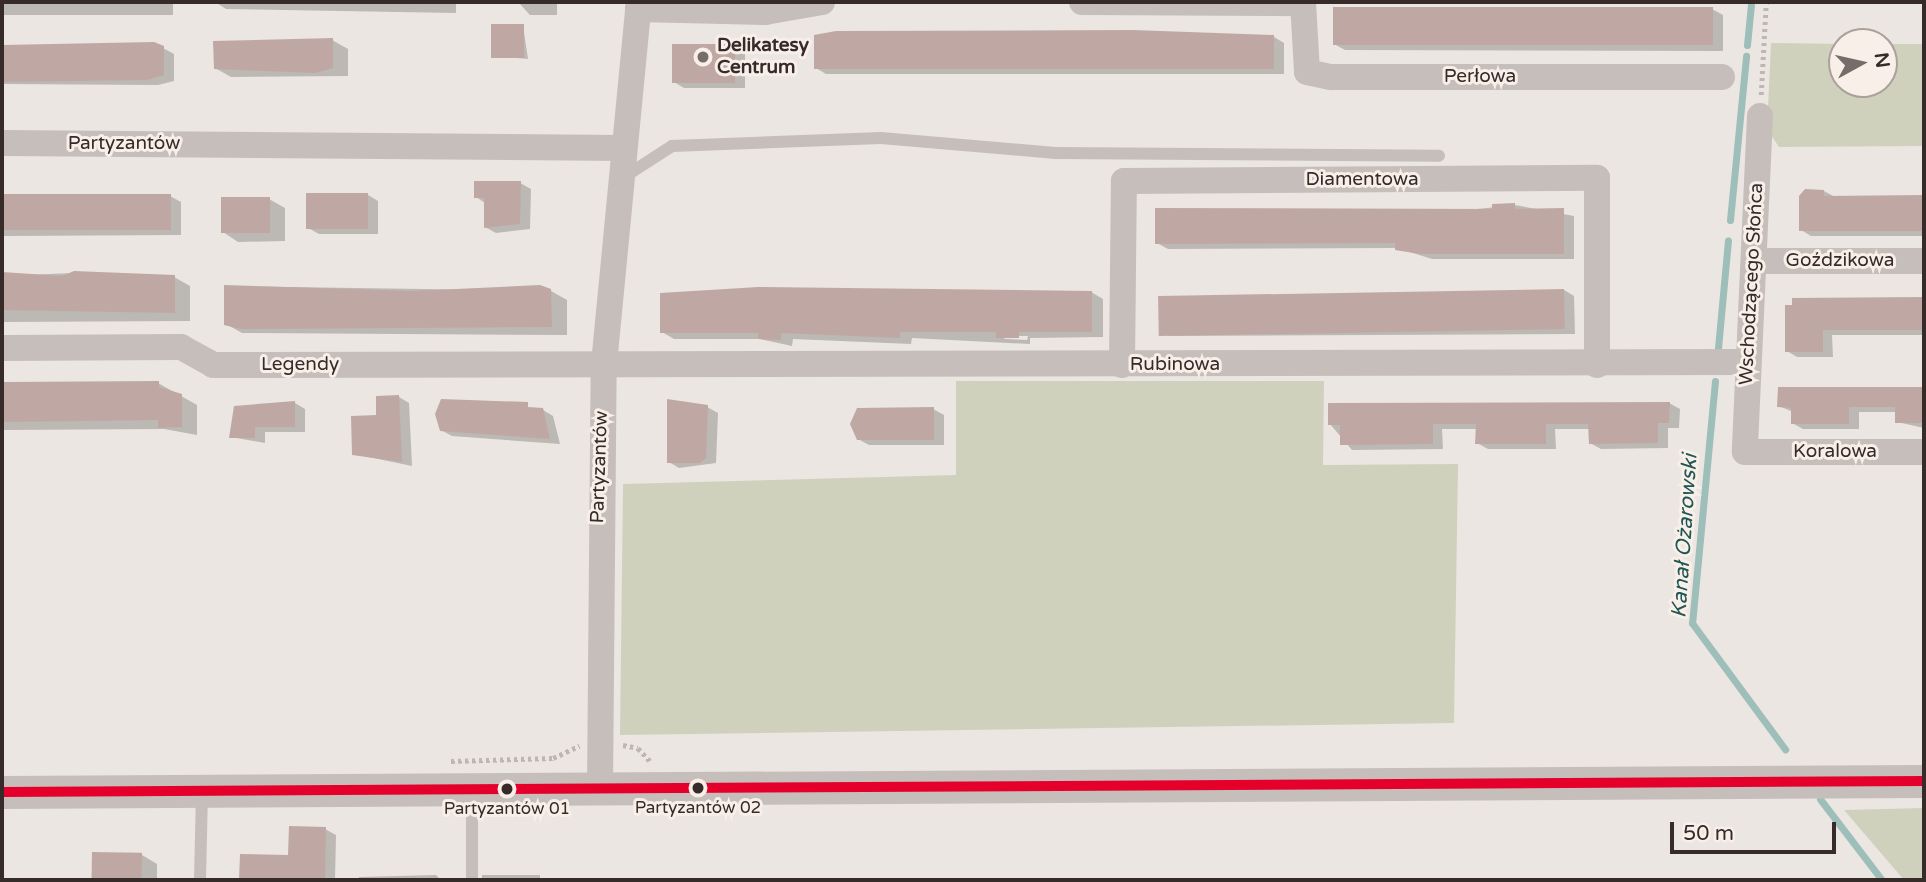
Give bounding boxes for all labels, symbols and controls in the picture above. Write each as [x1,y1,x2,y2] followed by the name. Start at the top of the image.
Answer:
[1828,28,1898,98] north arrow
[717,35,809,79] place label: Delikatesy Centrum
[695,49,711,65] marker: Delikatesy Centrum
[1870,51,1894,69] text: N
[1444,66,1516,88] street label: Perłowa
[68,133,180,155] street label: Partyzantów
[1305,169,1419,191] street label: Diamentowa
[1735,182,1769,386] street label: Wschodzącego Słońca
[1786,250,1894,272] street label: Goździkowa
[261,354,339,376] street label: Legendy
[1130,354,1220,376] street label: Rubinowa
[587,410,613,524] street label: Partyzantów
[1793,441,1877,463] street label: Koralowa
[1667,453,1703,619] water label: Kanał Ożarowski
[691,781,705,795] marker: Partyzantów 02
[500,782,514,796] marker: Partyzantów 01
[635,798,761,818] place label: Partyzantów 02
[444,799,570,819] place label: Partyzantów 01
[1674,808,1840,852] scale bar
[1683,821,1734,846] text: 50 m

